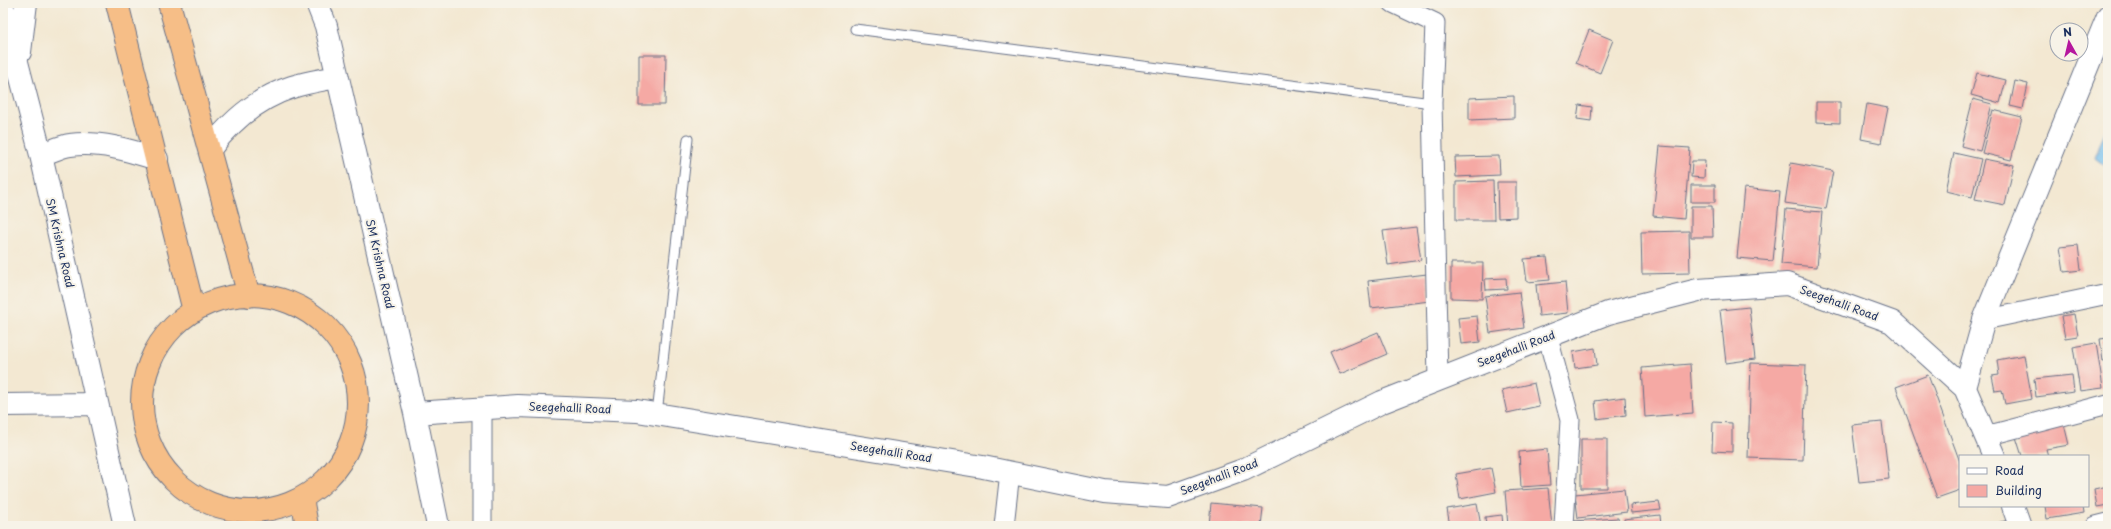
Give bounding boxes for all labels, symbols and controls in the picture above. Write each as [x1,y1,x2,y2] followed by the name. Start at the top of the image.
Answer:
[2049,22,2089,62] north arrow
[2062,23,2073,41] text: N
[42,196,79,289] street label: SM Krishna Road
[362,217,399,310] street label: SM Krishna Road
[1797,280,1881,325] street label: Seegehalli Road
[1474,326,1557,371] street label: Seegehalli Road
[528,398,612,417] street label: Seegehalli Road
[849,437,933,466] street label: Seegehalli Road
[1177,454,1260,499] street label: Seegehalli Road
[1959,455,2089,507] legend
[1995,461,2024,479] text: Road
[1995,481,2042,499] text: Building

